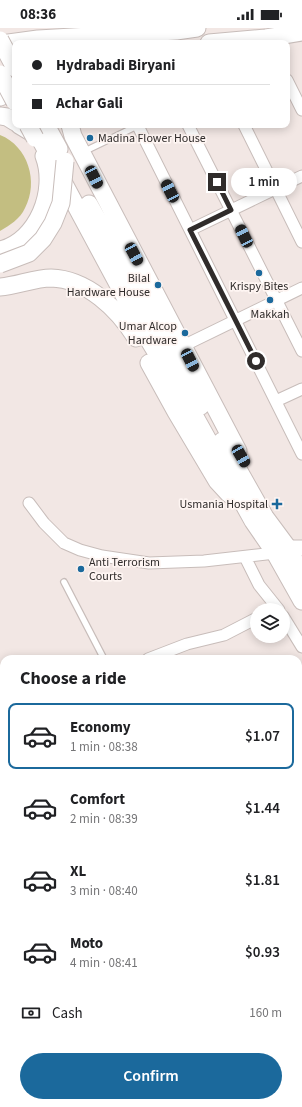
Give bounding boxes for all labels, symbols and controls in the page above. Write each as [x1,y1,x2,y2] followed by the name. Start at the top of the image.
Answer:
[20,4,56,25] text: 08:36
[56,55,175,76] text: Hydrabadi Biryani
[56,93,123,114] text: Achar Gali
[98,130,206,147] place label: Madina Flower House
[85,133,95,143] marker: Madina Flower House
[83,164,105,190] car
[231,168,297,196] callout: 1 min
[208,173,226,191] route end
[249,173,279,191] text: 1 min
[159,178,181,204] car
[233,223,255,249] car
[123,241,145,267] car
[254,268,264,278] marker: Krispy Bites
[67,270,150,301] place label: Bilal Hardware House
[230,278,288,295] place label: Krispy Bites
[153,280,163,290] marker: Bilal Hardware House
[265,295,275,305] marker: Makkah
[250,306,290,323] place label: Makkah
[119,318,177,349] place label: Umar Alcop Hardware
[180,328,190,338] marker: Umar Alcop Hardware
[179,347,201,373] car
[247,352,265,370] route start
[230,443,252,469] car
[179,496,268,513] place label: Usmania Hospital
[271,498,283,510] marker: Usmania Hospital
[89,554,160,585] place label: Anti Terrorism Courts
[76,564,86,574] marker: Anti Terrorism Courts
[250,603,290,643] map controls
[250,603,290,643] button: layers
[20,666,126,691] text: Choose a ride
[70,717,131,738] text: Economy
[22,718,58,754] icon: car
[245,726,280,747] text: $1.07
[70,738,138,756] text: 1 min · 08:38
[70,789,125,810] text: Comfort
[22,790,58,826] icon: car
[245,798,280,819] text: $1.44
[70,810,138,828] text: 2 min · 08:39
[70,861,86,882] text: XL
[22,862,58,898] icon: car
[245,870,280,891] text: $1.81
[70,882,138,900] text: 3 min · 08:40
[70,933,103,954] text: Moto
[22,934,58,970] icon: car
[245,942,280,963] text: $0.93
[70,954,138,972] text: 4 min · 08:41
[20,1002,42,1024] icon: cash
[52,1003,83,1024] text: Cash
[249,1004,282,1022] text: 160 m
[20,1053,282,1099] button: Confirm

